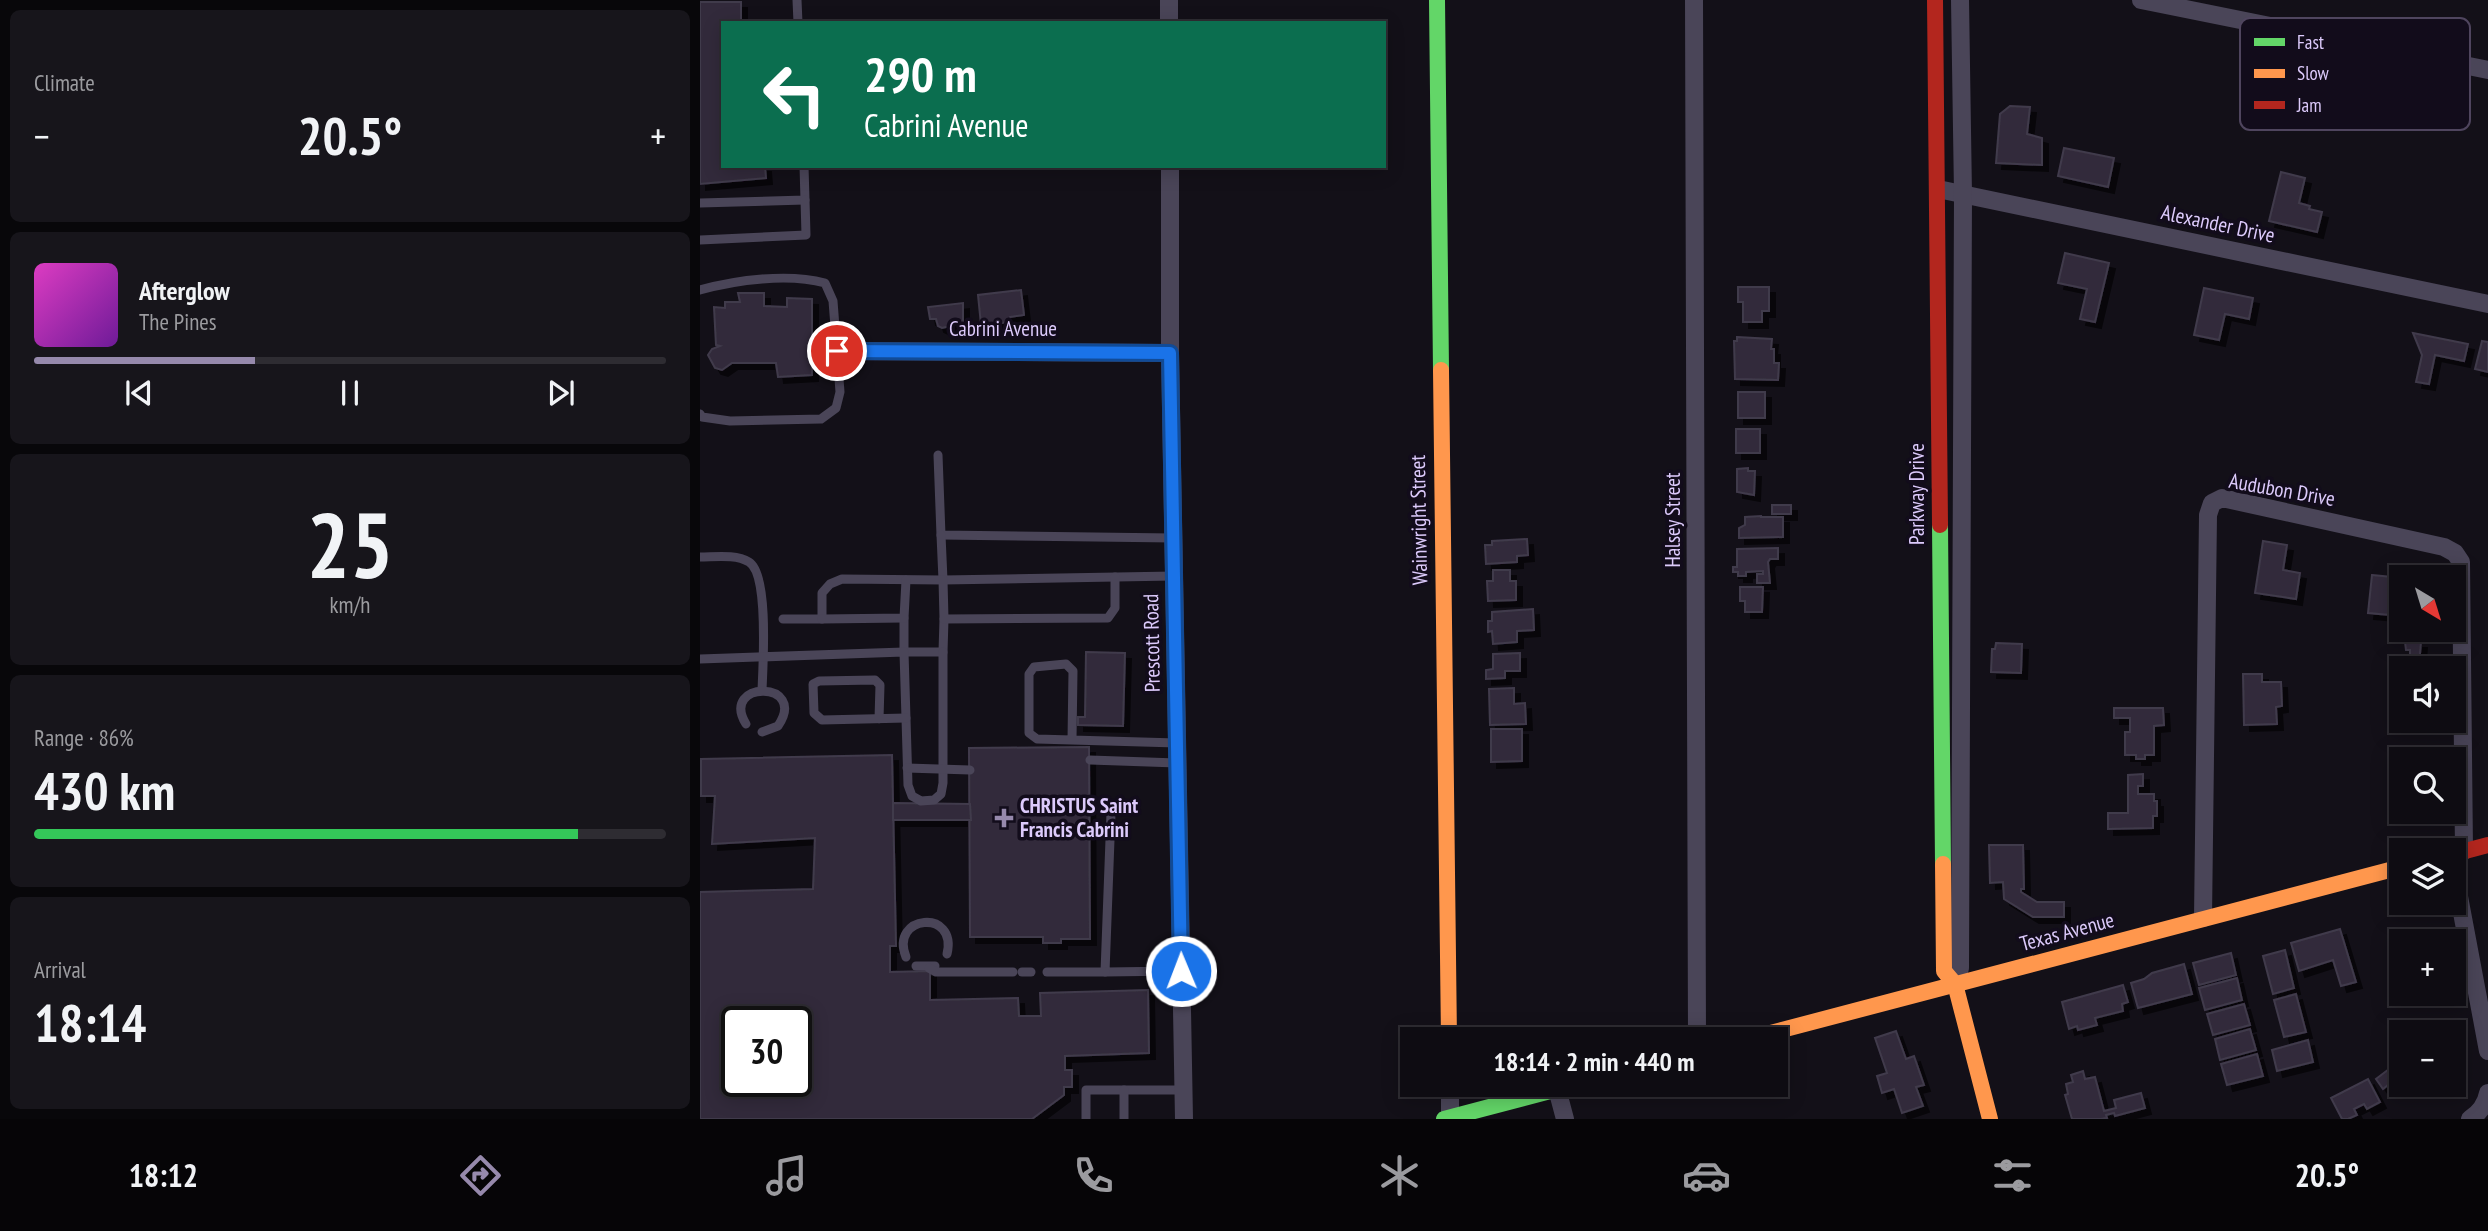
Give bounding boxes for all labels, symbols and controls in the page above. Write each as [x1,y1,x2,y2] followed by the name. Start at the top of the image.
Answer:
[2240,18,2470,130] legend
[2297,30,2325,54] text: Fast
[864,42,977,106] text: 290 m
[749,49,840,140] icon: left
[2297,61,2330,85] text: Slow
[34,68,95,97] text: Climate
[2296,93,2322,117] text: Jam
[298,102,402,169] text: 20.5°
[864,104,1028,146] text: Cabrini Avenue
[34,111,50,160] text: −
[650,111,666,160] text: +
[2159,198,2277,249] street label: Alexander Drive
[139,274,230,307] text: Afterglow
[139,307,217,336] text: The Pines
[949,315,1057,342] street label: Cabrini Avenue
[807,321,867,381] pin
[818,332,856,370] icon: arrive
[120,374,158,412] icon: previous
[331,374,369,412] icon: pause
[542,374,580,412] icon: next
[1903,443,1930,545] street label: Parkway Drive
[1404,454,1433,585] street label: Wainwright Street
[2227,467,2337,512] street label: Audubon Drive
[1659,472,1686,568] street label: Halsey Street
[307,485,394,603] text: 25
[2389,565,2466,642] north arrow
[2389,565,2466,1097] map controls
[330,590,370,619] text: km/h
[1137,594,1166,692] street label: Prescott Road
[2389,656,2466,733] button: sound
[34,723,134,752] text: Range · 86%
[2389,747,2466,824] button: search
[34,757,175,824] text: 430 km
[1020,792,1138,843] place label: CHRISTUS Saint Francis Cabrini
[994,808,1014,828] marker: CHRISTUS Saint Francis Cabrini
[2389,838,2466,915] button: layers
[2017,906,2117,957] street label: Texas Avenue
[2389,929,2466,1006] button: +
[1144,934,1218,1008] position arrow
[34,955,86,984] text: Arrival
[34,989,146,1056] text: 18:14
[721,1006,812,1097] speed limit sign: 30
[2389,1020,2466,1097] button: −
[1494,1045,1694,1078] text: 18:14 · 2 min · 440 m
[456,1151,505,1200] icon: directions
[762,1151,811,1200] icon: music
[1069,1151,1118,1200] icon: phone
[1375,1151,1424,1200] icon: climate
[1682,1151,1731,1200] icon: car
[1988,1151,2037,1200] icon: filters
[129,1154,198,1196] text: 18:12
[2295,1154,2359,1196] text: 20.5°

